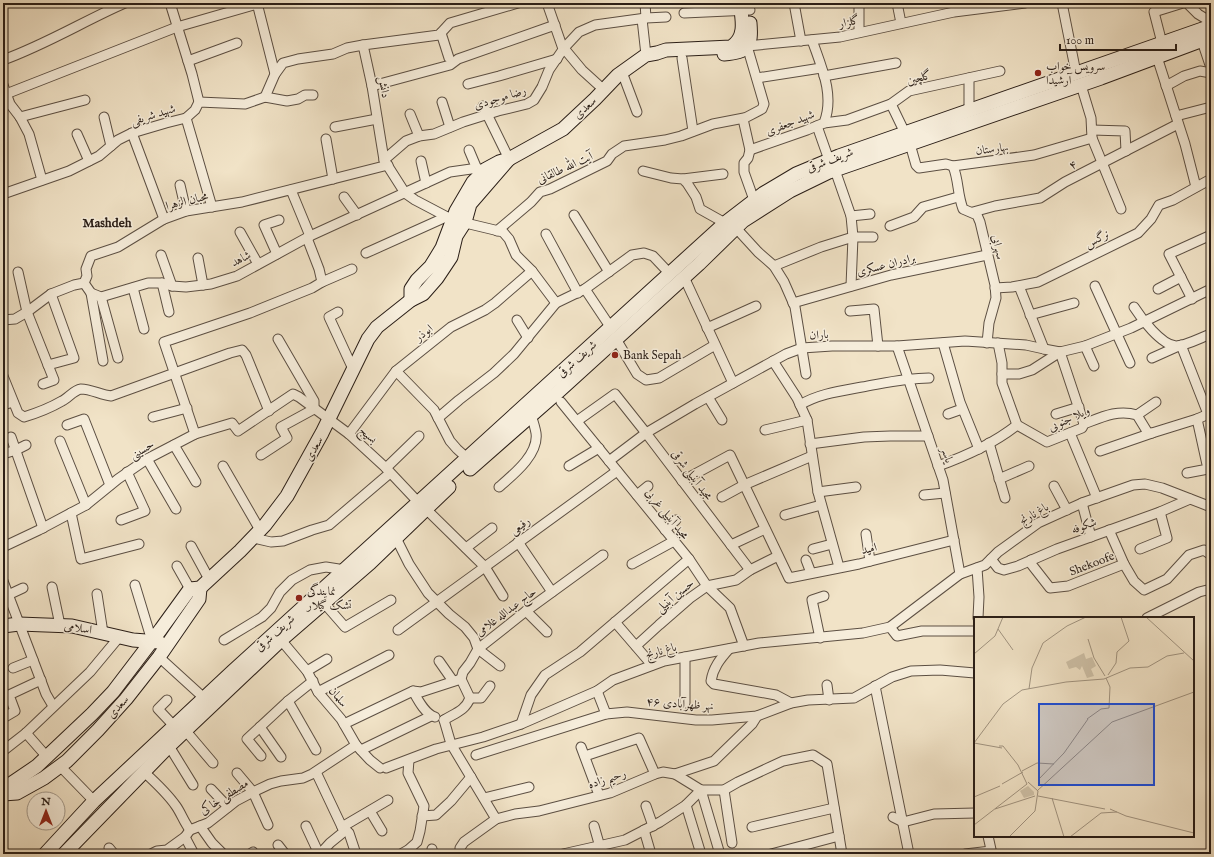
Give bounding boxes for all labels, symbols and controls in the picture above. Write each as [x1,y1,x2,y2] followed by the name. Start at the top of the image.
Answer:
[836,12,861,32] street label: گلزار
[1060,26,1176,52] scale bar
[1066,33,1094,48] text: 100 m
[1046,59,1105,88] place label: سرویس خواب آرشیدا
[905,66,933,89] street label: گلچین
[1033,68,1043,78] marker: سرویس خواب آرشیدا
[374,75,393,99] street label: دانش
[472,83,528,113] street label: رضا موجودی
[570,94,600,122] street label: سعدی
[129,101,178,130] street label: شهید شریفی
[764,107,816,139] street label: شهید جعفری
[975,140,1009,158] street label: بهارستان
[805,144,855,176] street label: شریف شرقی
[533,145,597,187] street label: آیت الله طالقانی
[1067,157,1079,173] street label: ۴
[164,188,211,214] street label: محبان الزهرا
[82,215,133,232] district label: Mashdeh
[1082,227,1112,252] street label: نرگس
[987,233,1008,261] street label: سهرابی
[228,248,254,270] street label: شاهد
[855,250,917,280] street label: برادران عسکری
[411,321,436,345] street label: ابوذر
[809,327,829,343] street label: باران
[554,337,600,381] street label: شریف شرقی
[623,348,682,364] place label: Bank Sepah
[610,350,620,360] marker: Bank Sepah
[1046,403,1093,436] street label: ویلا جنوبی
[354,423,380,449] street label: بسیج
[301,434,327,464] street label: سعدی
[127,437,158,464] street label: حسینی
[937,443,957,466] street label: یاسر
[667,446,717,505] street label: مجید آبنیلی شرقی
[641,485,693,544] street label: مجید آبنیلی غربی
[1017,500,1053,531] street label: باغ نارنج
[507,513,534,539] street label: رفیعی
[1069,514,1099,538] street label: شکوفه
[859,540,879,558] street label: امید
[1067,548,1117,579] street label: Shekoofe
[652,575,698,617] street label: حسین آبنیلی
[306,582,352,613] place label: نمایندگی تشک گیلار
[473,584,541,642] street label: حاج عبدالله غلامی
[294,593,304,603] marker: نمایندگی تشک گیلار
[252,611,298,655] street label: شریف شرقی
[974,617,1194,837] inset map
[63,618,93,638] street label: اسلامی
[644,640,679,665] street label: باغ نارنج
[325,684,351,710] street label: سلمان
[104,692,132,722] street label: سعدی
[646,693,714,714] street label: نهر ظهرآبادی ۴۶
[586,766,629,796] street label: رحیم زاده
[196,775,252,819] street label: مصطفی خاکی
[26,791,66,831] north arrow
[40,795,51,809] text: N

